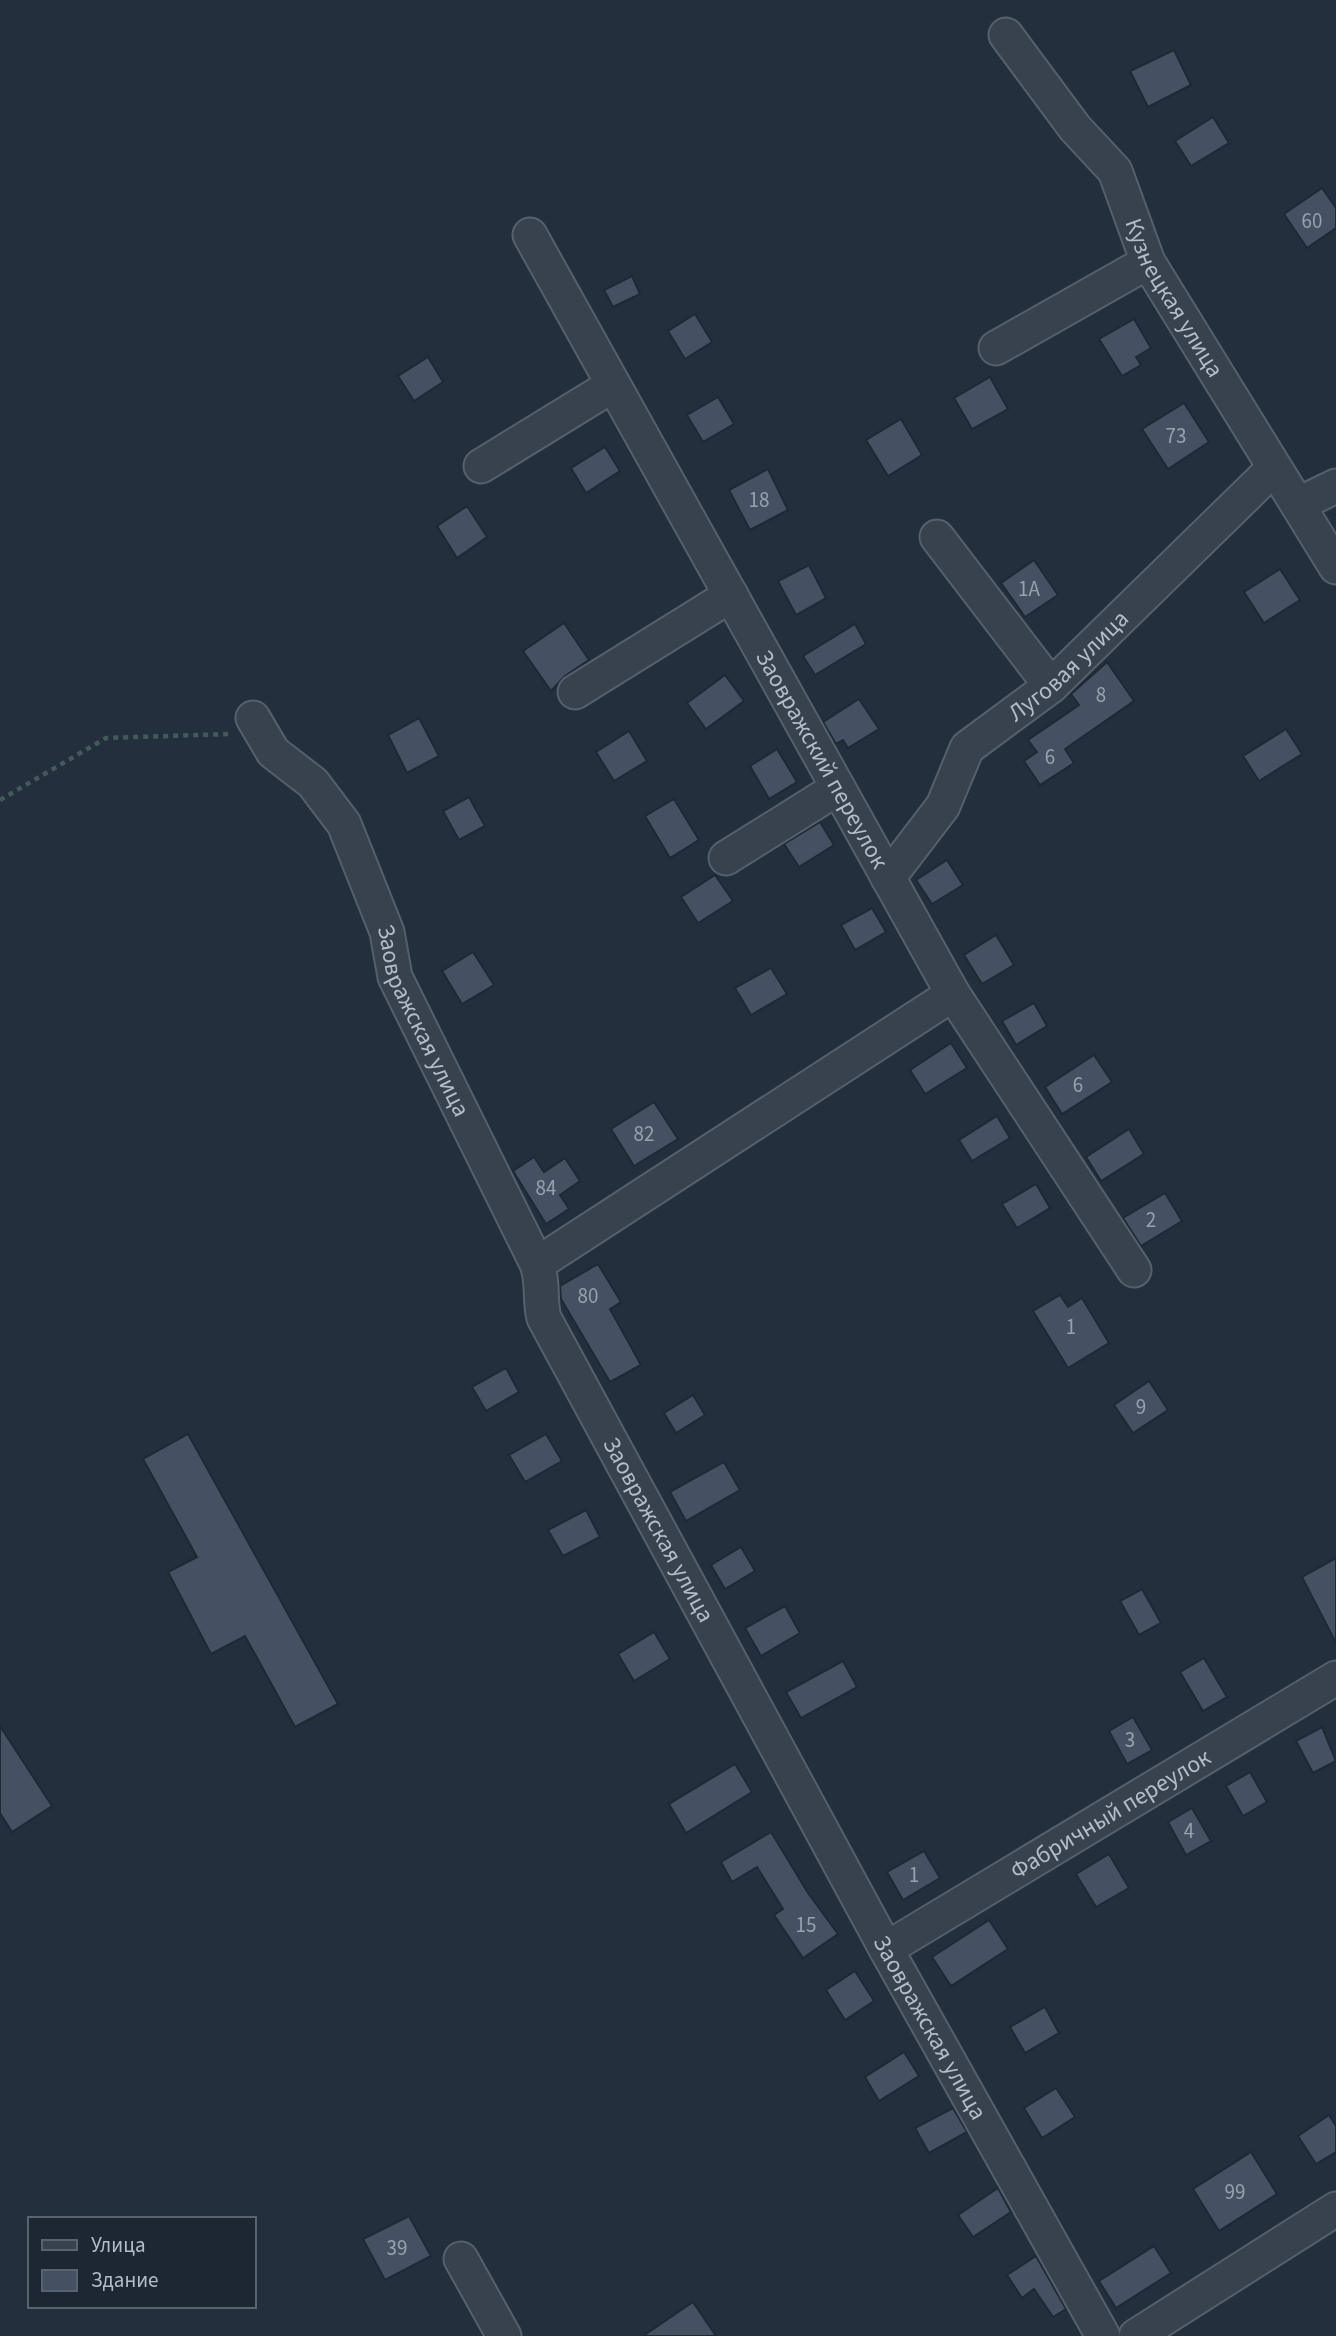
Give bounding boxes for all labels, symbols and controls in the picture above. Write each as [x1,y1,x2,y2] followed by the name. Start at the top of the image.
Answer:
[1302,206,1322,236] house number: 60
[1116,214,1232,384] street label: Кузнецкая улица
[1166,421,1186,451] house number: 73
[749,485,769,515] house number: 18
[1018,574,1040,604] house number: 1А
[1001,602,1137,730] street label: Луговая улица
[747,643,897,875] street label: Заовражский переулок
[1096,680,1106,710] house number: 8
[1045,742,1055,772] house number: 6
[368,919,478,1123] street label: Заовражская улица
[1073,1070,1083,1100] house number: 6
[634,1119,654,1149] house number: 82
[536,1173,556,1203] house number: 84
[1146,1205,1156,1235] house number: 2
[578,1281,598,1311] house number: 80
[1066,1312,1076,1342] house number: 1
[1136,1392,1146,1422] house number: 9
[594,1431,723,1629] street label: Заовражская улица
[1125,1725,1135,1755] house number: 3
[1004,1740,1218,1888] street label: Фабричный переулок
[1184,1816,1194,1846] house number: 4
[909,1860,919,1890] house number: 1
[796,1910,816,1940] house number: 15
[864,1929,995,2126] street label: Заовражская улица
[1225,2177,1245,2207] house number: 99
[28,2217,256,2308] legend
[91,2230,146,2260] text: Улица
[387,2233,407,2263] house number: 39
[91,2265,159,2295] text: Здание

